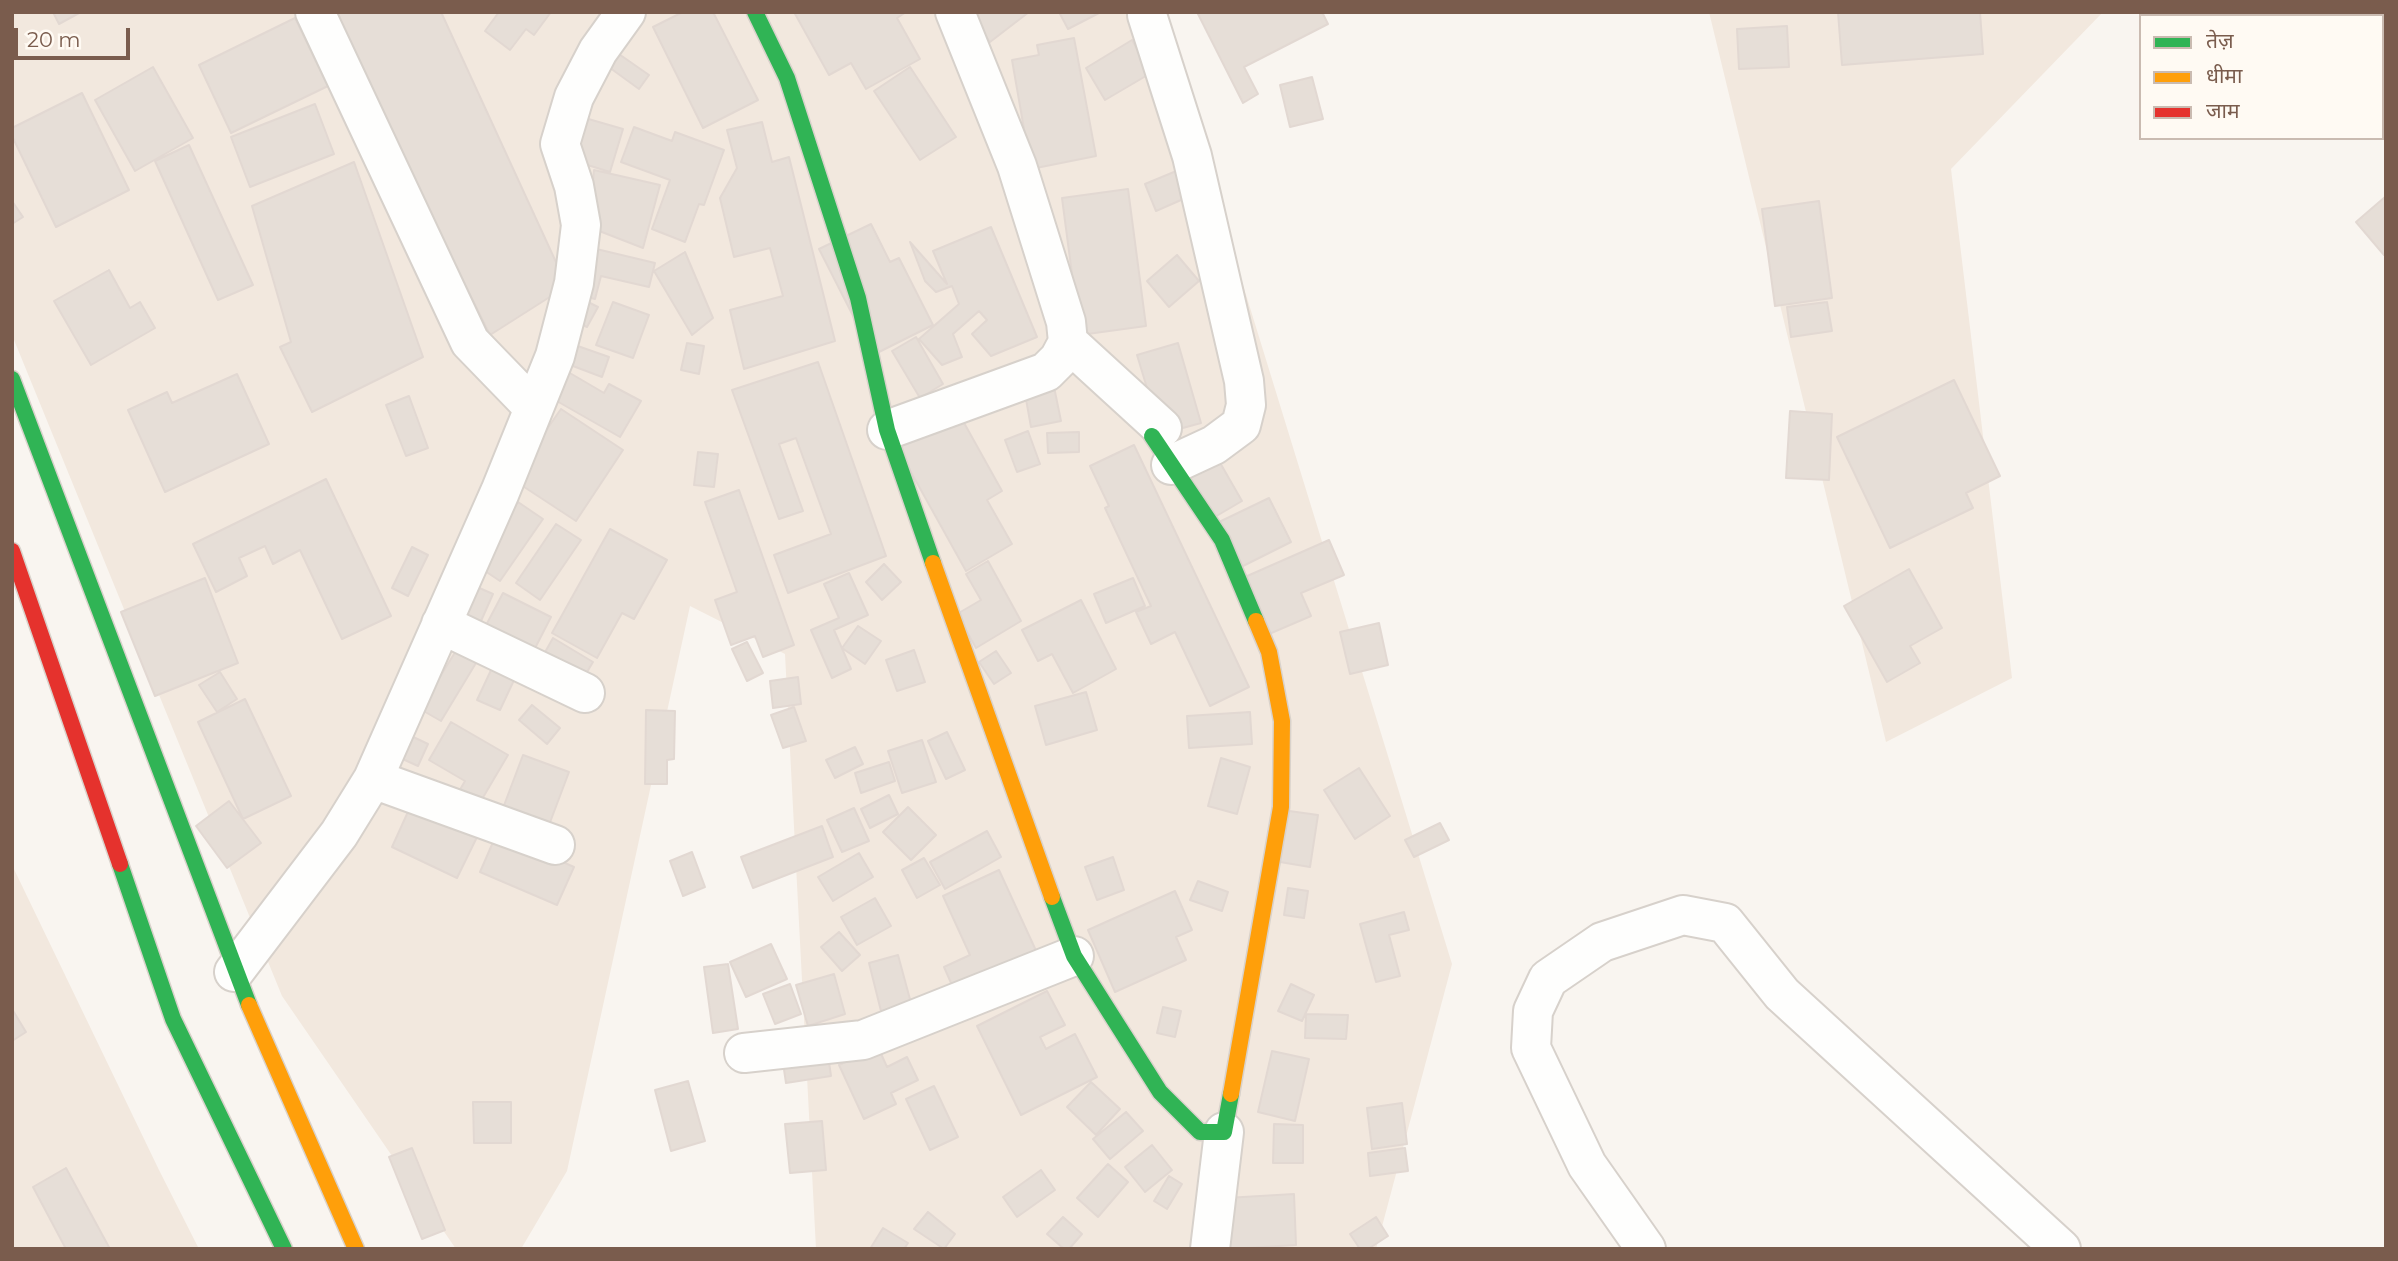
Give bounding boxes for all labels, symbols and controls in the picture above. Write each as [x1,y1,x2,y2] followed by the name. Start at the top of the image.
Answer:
[18,14,133,58] scale bar
[2139,14,2384,140] legend
[27,27,81,52] text: 20 m
[2206,28,2234,53] text: तेज़
[2206,63,2242,88] text: धीमा
[2206,98,2240,123] text: जाम

